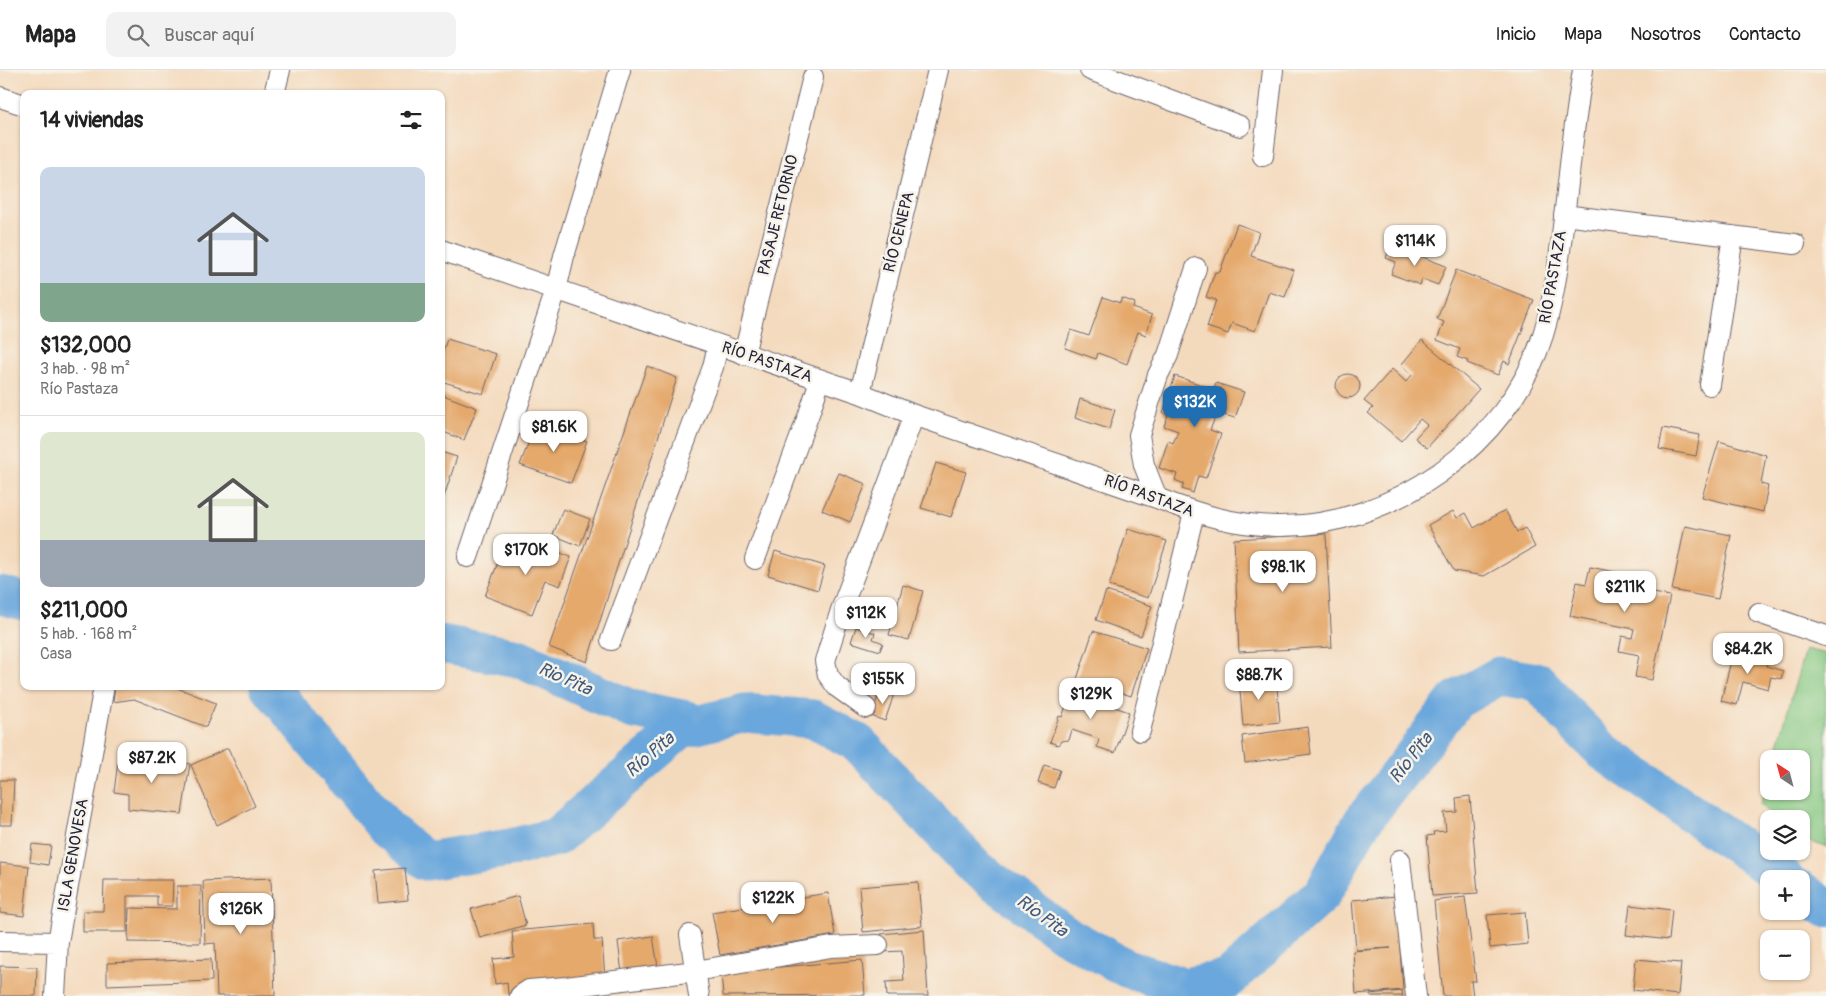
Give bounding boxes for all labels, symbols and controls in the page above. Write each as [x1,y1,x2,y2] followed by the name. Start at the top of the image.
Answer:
[106,12,456,57] search box
[25,20,76,49] text: Mapa
[124,21,152,49] icon: search
[164,23,255,47] text: Buscar aquí
[1495,23,1536,46] text: Inicio
[1564,23,1602,46] text: Mapa
[1630,23,1701,46] text: Nosotros
[1729,23,1801,46] text: Contacto
[397,106,425,134] icon: filters
[40,107,143,134] text: 14 viviendas
[753,153,803,277] street label: PASAJE RETORNO
[879,190,919,274] street label: RÍO CENEPA
[188,199,278,289] icon: home
[1380,224,1450,267] pin: $114K
[1535,229,1571,325] street label: RÍO PASTAZA
[1395,231,1435,251] text: $114K
[40,332,131,359] text: $132,000
[719,337,815,387] street label: RÍO PASTAZA
[40,359,130,379] text: 3 hab. · 98 m²
[40,379,118,399] text: Río Pastaza
[1160,386,1230,428] pin: $132K
[1174,392,1216,412] text: $132K
[513,410,595,453] pin: $81.6K
[531,417,577,437] text: $81.6K
[188,465,278,555] icon: home
[1101,470,1197,522] street label: RÍO PASTAZA
[491,534,561,576] pin: $170K
[504,540,548,560] text: $170K
[1242,550,1324,593] pin: $98.1K
[1261,557,1305,577] text: $98.1K
[1590,570,1660,613] pin: $211K
[1605,577,1645,597] text: $211K
[831,596,901,639] pin: $112K
[40,597,128,624] text: $211,000
[846,603,886,623] text: $112K
[40,624,137,644] text: 5 hab. · 168 m²
[1707,632,1789,675] pin: $84.2K
[1724,639,1772,659] text: $84.2K
[40,644,72,664] text: Casa
[535,657,597,702] water label: Rio Pita
[1218,658,1300,701] pin: $88.7K
[848,662,918,705] pin: $155K
[1236,665,1282,685] text: $88.7K
[862,669,904,689] text: $155K
[1056,678,1126,720] pin: $129K
[1070,684,1112,704] text: $129K
[621,726,681,783] water label: Río Pita
[1384,727,1439,788] water label: Río Pita
[111,742,193,784] pin: $87.2K
[128,748,176,768] text: $87.2K
[1760,750,1810,800] north arrow
[1760,750,1810,980] map controls
[53,797,93,913] street label: ISLA GENOVESA
[1760,810,1810,860] button: layers
[1760,870,1810,920] button: +
[738,882,808,924] pin: $122K
[752,888,794,908] text: $122K
[1012,890,1073,943] water label: Río Pita
[206,892,276,935] pin: $126K
[220,899,262,919] text: $126K
[1760,930,1810,980] button: −

